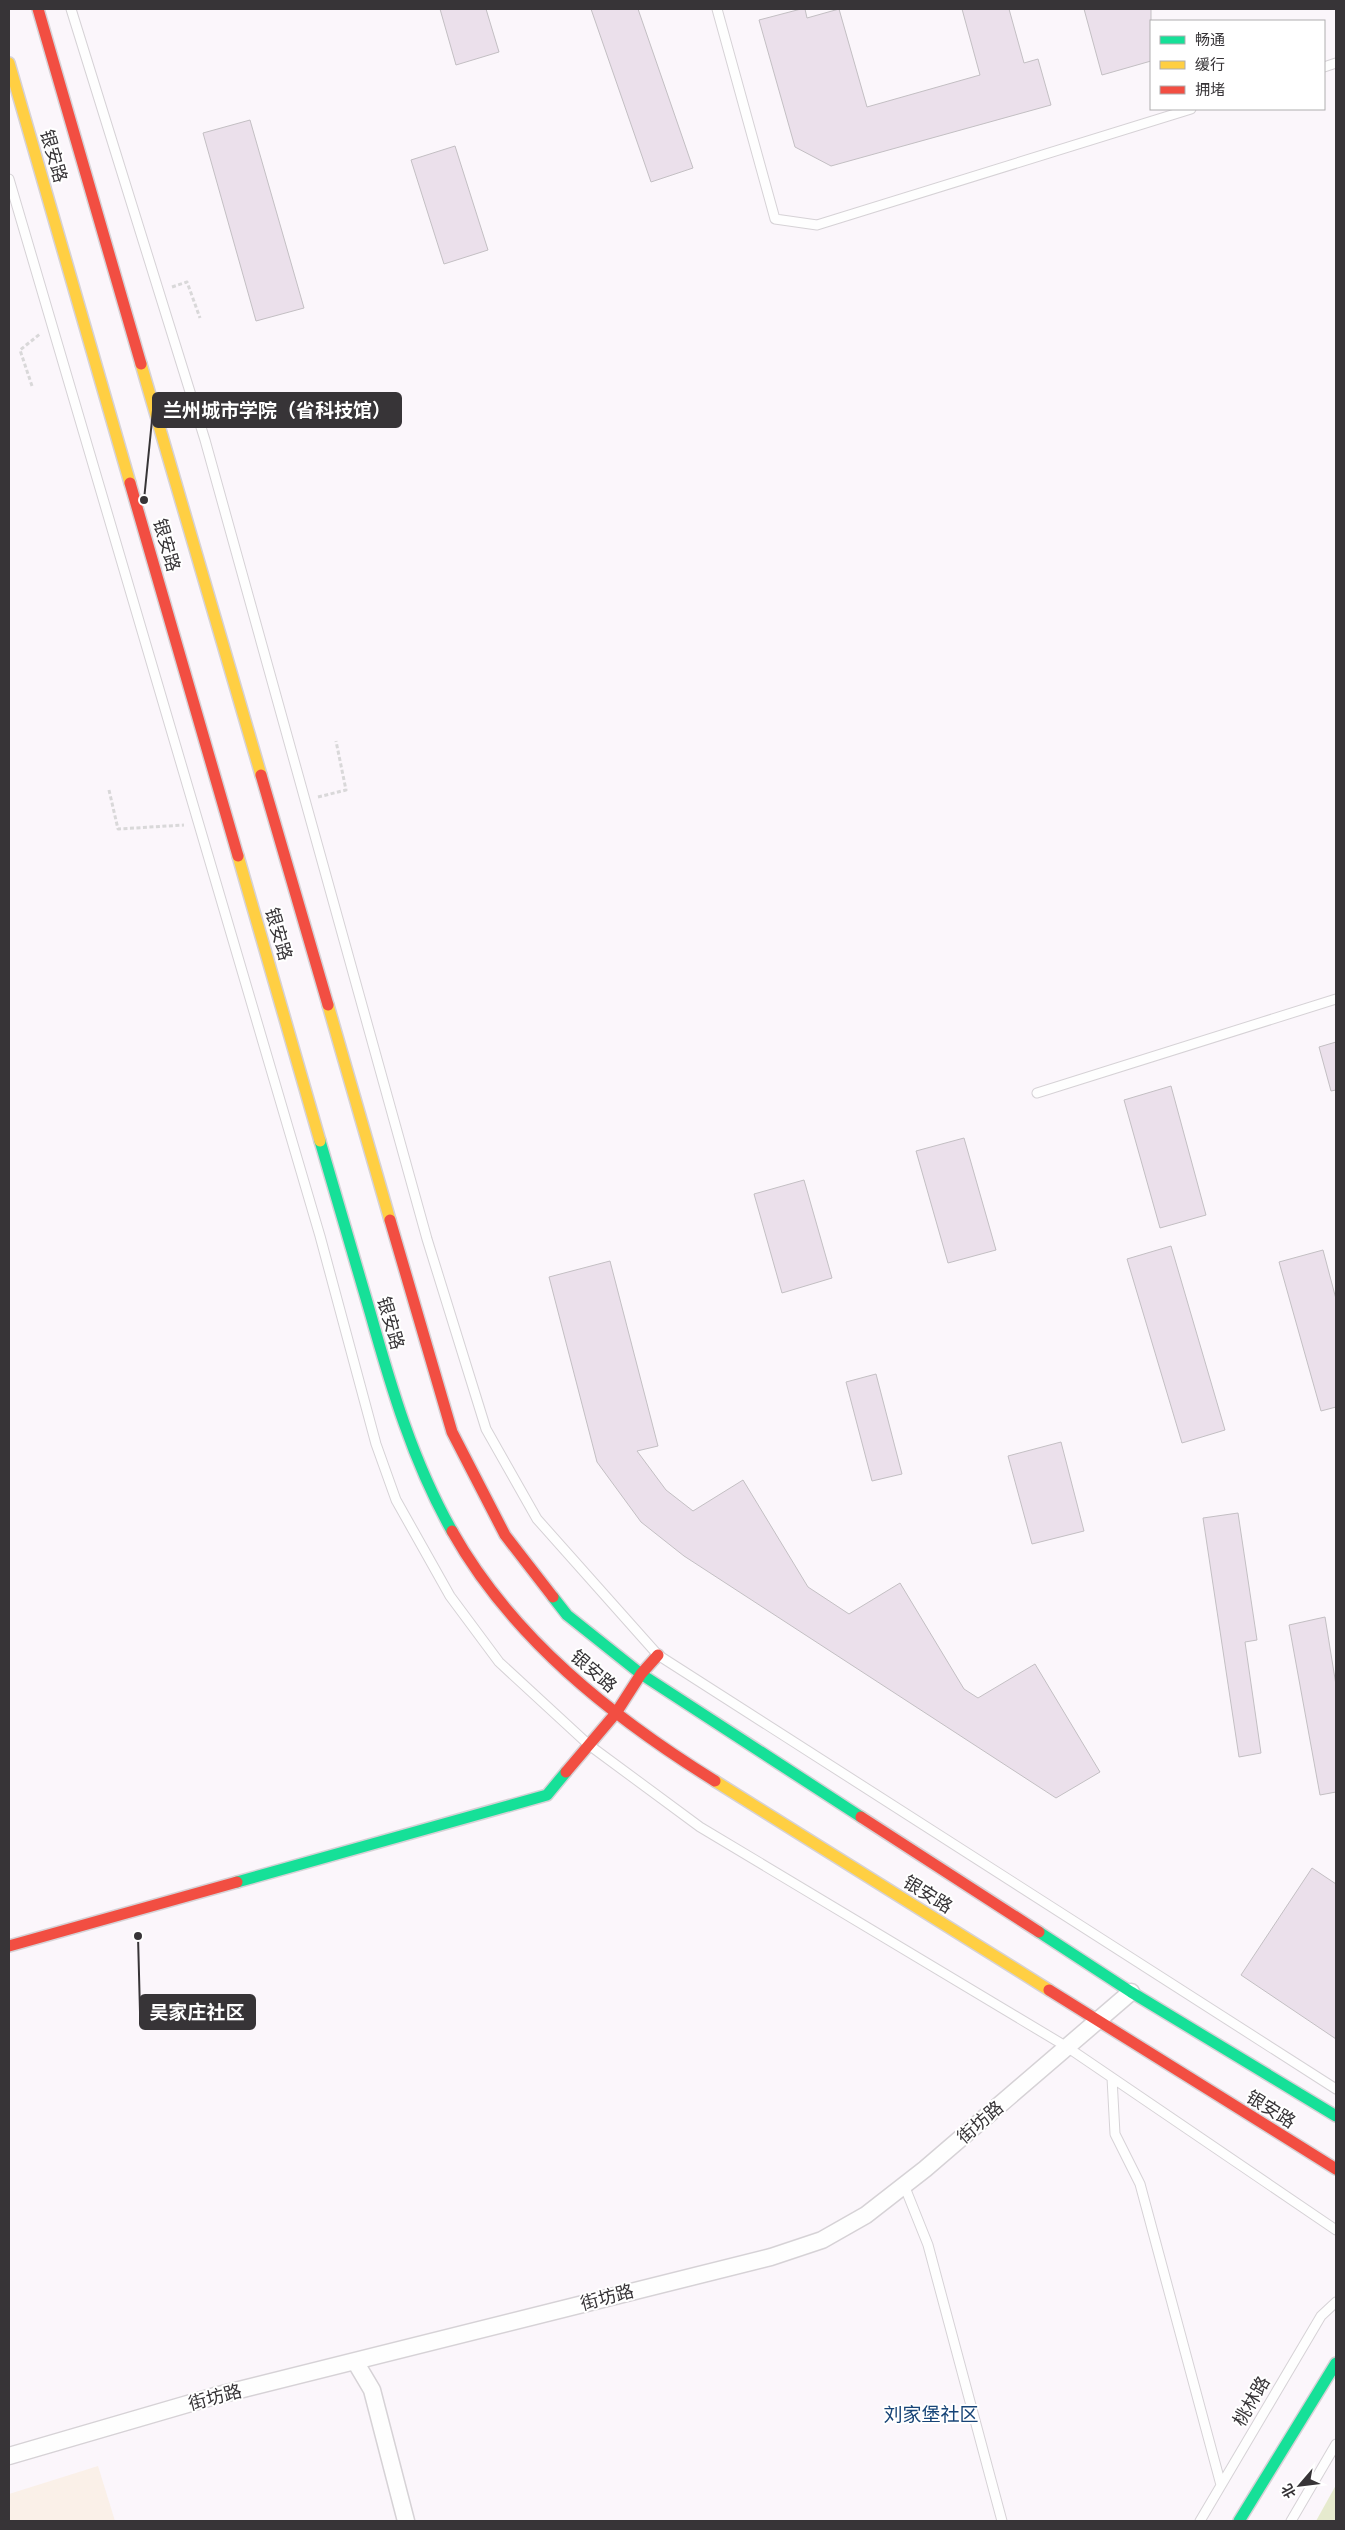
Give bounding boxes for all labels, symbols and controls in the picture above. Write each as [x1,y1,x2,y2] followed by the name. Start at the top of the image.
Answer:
[1150,20,1325,110] legend
[1195,30,1225,49] text: 畅通
[1195,55,1225,74] text: 缓行
[1195,80,1225,99] text: 拥堵
[36,127,72,185] street label: 银安路
[153,393,401,427] callout: 兰州城市学院（省科技馆）
[163,398,391,422] text: 兰州城市学院（省科技馆）
[149,516,185,574] street label: 银安路
[261,905,297,963] street label: 银安路
[373,1294,409,1352] street label: 银安路
[566,1645,622,1697] street label: 银安路
[899,1870,957,1918] street label: 银安路
[140,1995,255,2029] callout: 吴家庄社区
[149,2000,245,2024] text: 吴家庄社区
[1242,2085,1300,2133] street label: 银安路
[952,2096,1008,2148] street label: 街坊路
[578,2279,636,2315] street label: 街坊路
[1228,2372,1274,2430] street label: 桃林路
[186,2379,244,2415] street label: 街坊路
[883,2402,979,2426] district label: 刘家堡社区
[1275,2460,1325,2510] north arrow
[1277,2481,1300,2502] text: 北

